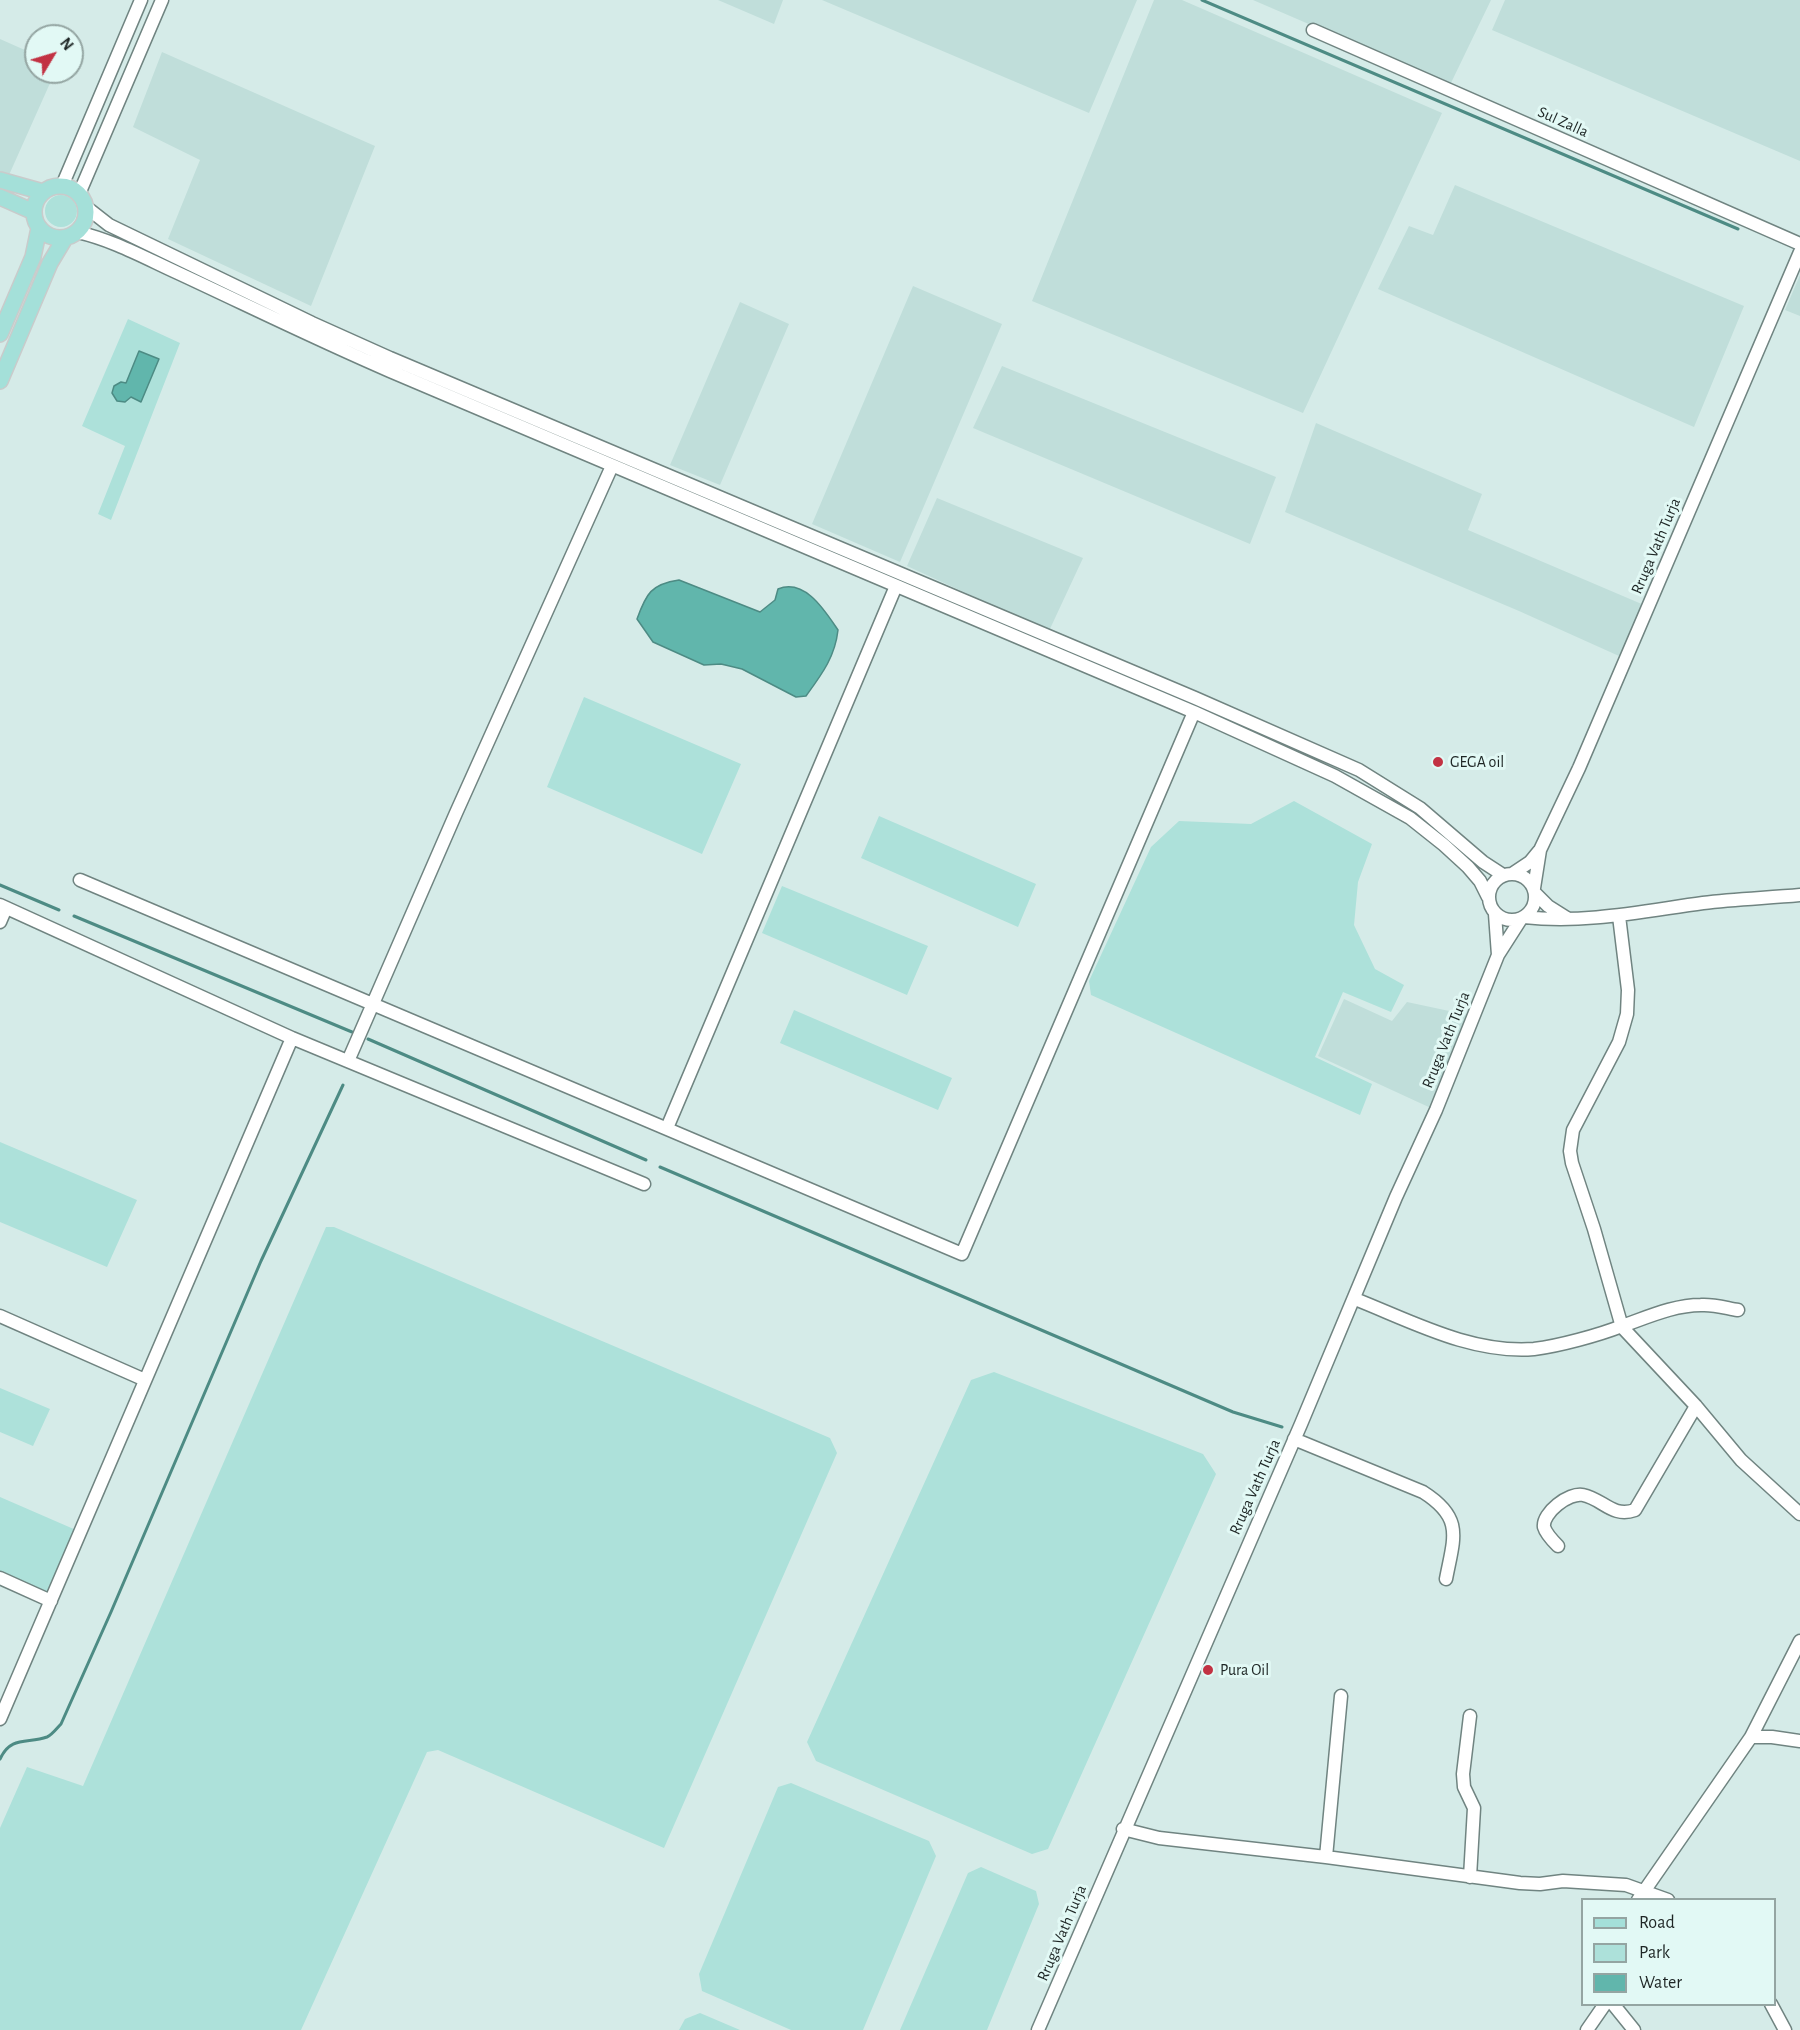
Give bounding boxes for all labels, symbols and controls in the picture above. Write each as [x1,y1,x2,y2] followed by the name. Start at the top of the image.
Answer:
[24,24,84,84] north arrow
[57,35,76,53] text: N
[1535,102,1591,142] street label: Sul Zalla
[1627,495,1685,597] street label: Rruga Vath Turja
[1450,752,1504,772] place label: GEGA oil
[1431,755,1445,769] marker: GEGA oil
[1418,989,1474,1091] street label: Rruga Vath Turja
[1225,1436,1285,1538] street label: Rruga Vath Turja
[1220,1660,1269,1680] place label: Pura Oil
[1201,1663,1215,1677] marker: Pura Oil
[1033,1882,1091,1984] street label: Rruga Vath Turja
[1581,1898,1776,2006] legend
[1639,1914,1675,1932] text: Road
[1639,1944,1670,1962] text: Park
[1639,1974,1682,1992] text: Water

